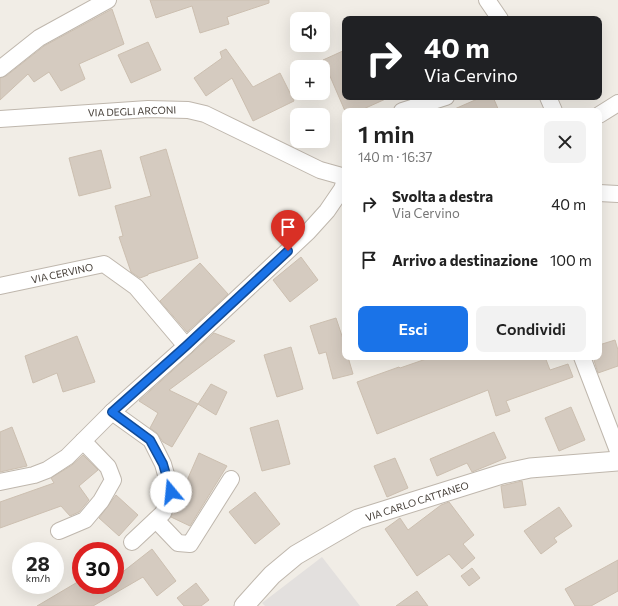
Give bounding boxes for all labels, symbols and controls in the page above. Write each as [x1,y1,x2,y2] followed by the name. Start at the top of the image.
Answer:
[290,12,330,148] map controls
[290,12,330,52] button: sound
[424,30,490,64] text: 40 m
[358,32,410,84] icon: right
[290,60,330,100] button: +
[424,64,518,86] text: Via Cervino
[88,103,176,119] street label: VIA DEGLI ARCONI
[290,108,330,148] button: −
[358,119,415,148] text: 1 min
[544,121,586,163] button: close
[358,149,432,165] text: 140 m · 16:37
[392,187,493,205] text: Svolta a destra
[358,193,380,215] icon: right
[551,195,586,213] text: 40 m
[392,205,460,221] text: Via Cervino
[271,210,305,251] pin
[277,216,299,238] icon: arrive
[358,249,380,271] icon: arrive
[392,251,538,269] text: Arrivo a destinazione
[550,251,592,269] text: 100 m
[30,261,94,285] street label: VIA CERVINO
[358,306,468,352] button: Esci
[476,306,586,352] button: Condividi
[150,471,192,513] position arrow
[364,479,470,523] street label: VIA CARLO CATTANEO
[72,542,124,594] speed limit sign: 30
[26,551,50,575] text: 28
[26,572,50,584] text: km/h

